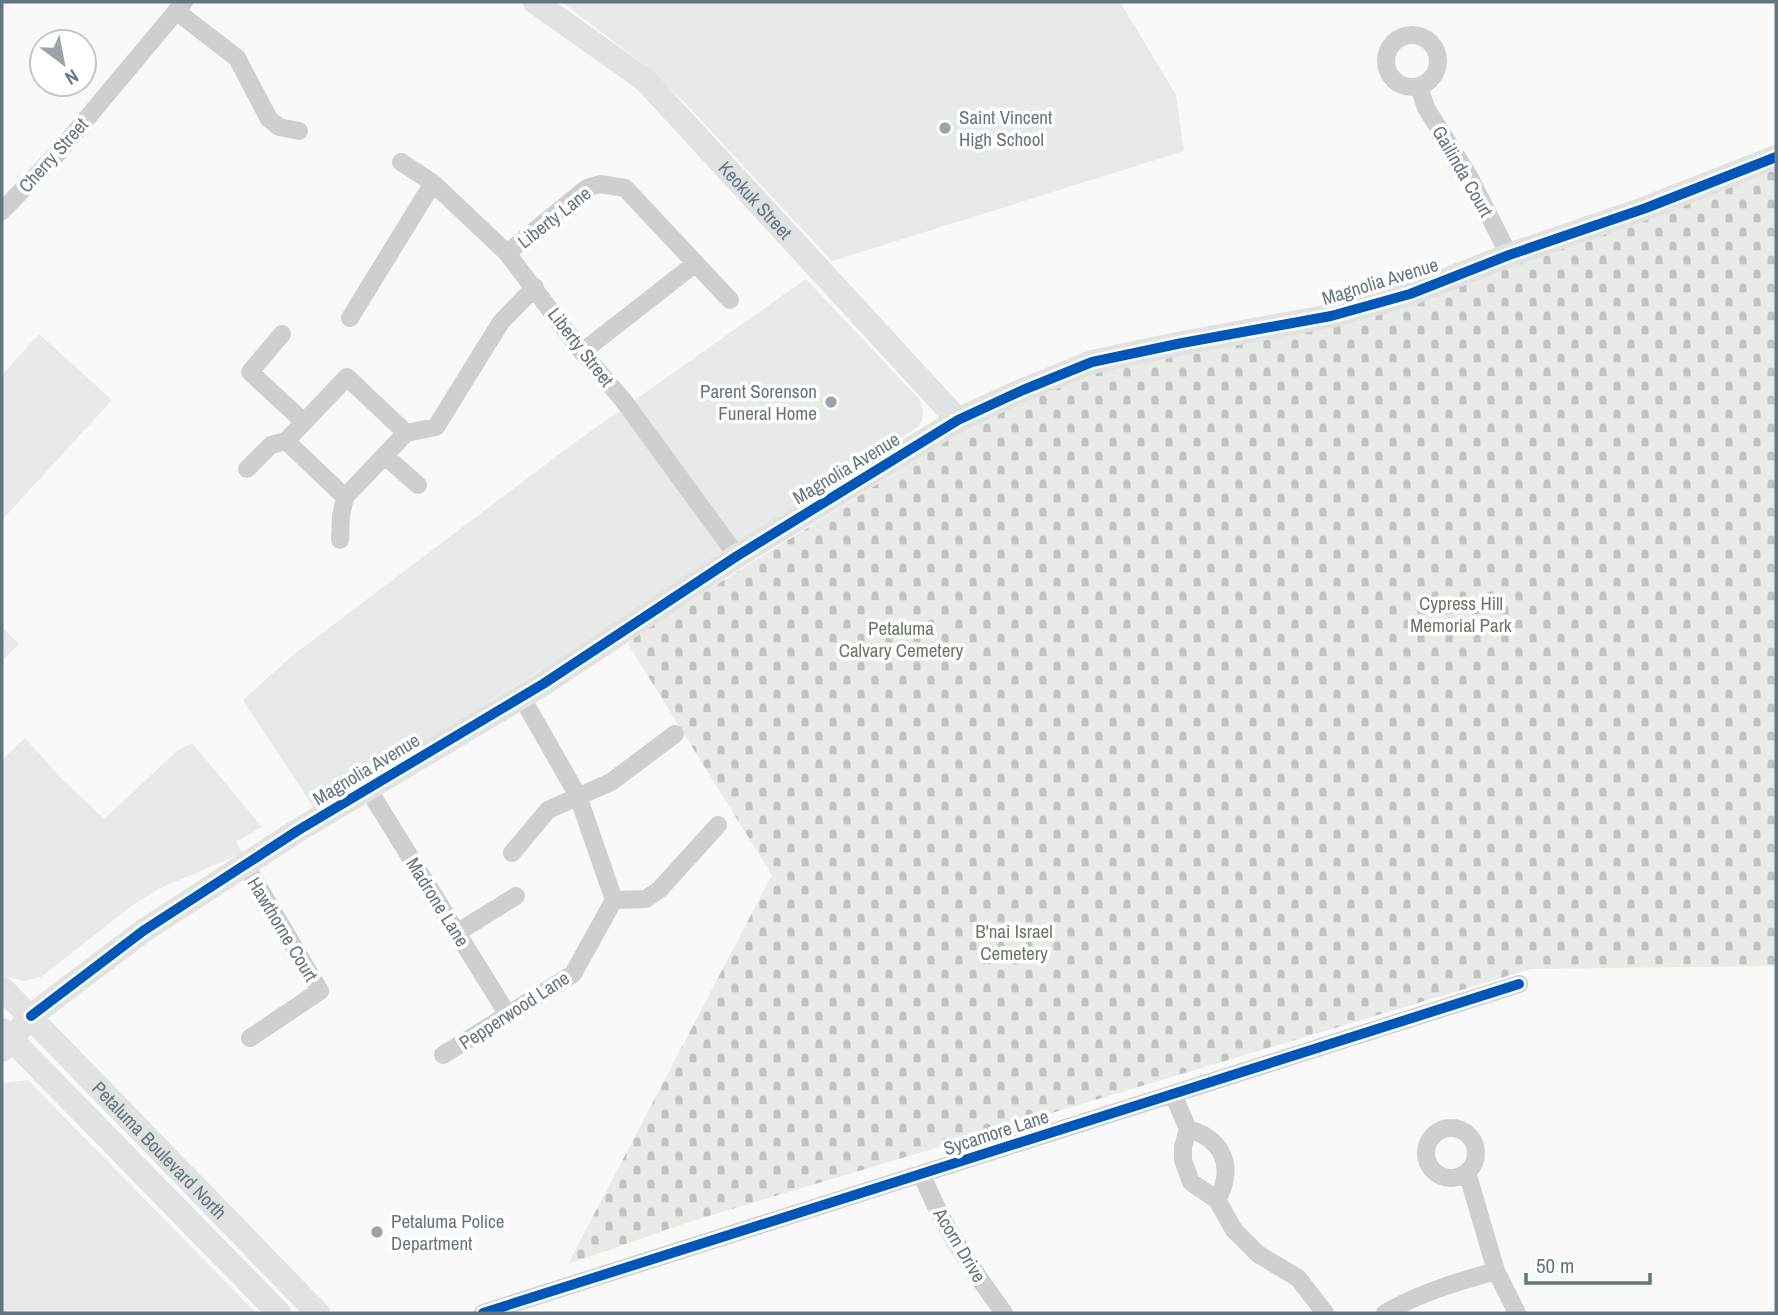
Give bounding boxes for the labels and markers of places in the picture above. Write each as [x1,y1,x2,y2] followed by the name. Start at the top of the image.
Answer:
[959,104,1053,152] place label: Saint Vincent High School
[937,120,953,136] marker: Saint Vincent High School
[700,378,817,426] place label: Parent Sorenson Funeral Home
[823,394,839,410] marker: Parent Sorenson Funeral Home
[391,1208,504,1256] place label: Petaluma Police Department
[369,1224,385,1240] marker: Petaluma Police Department

